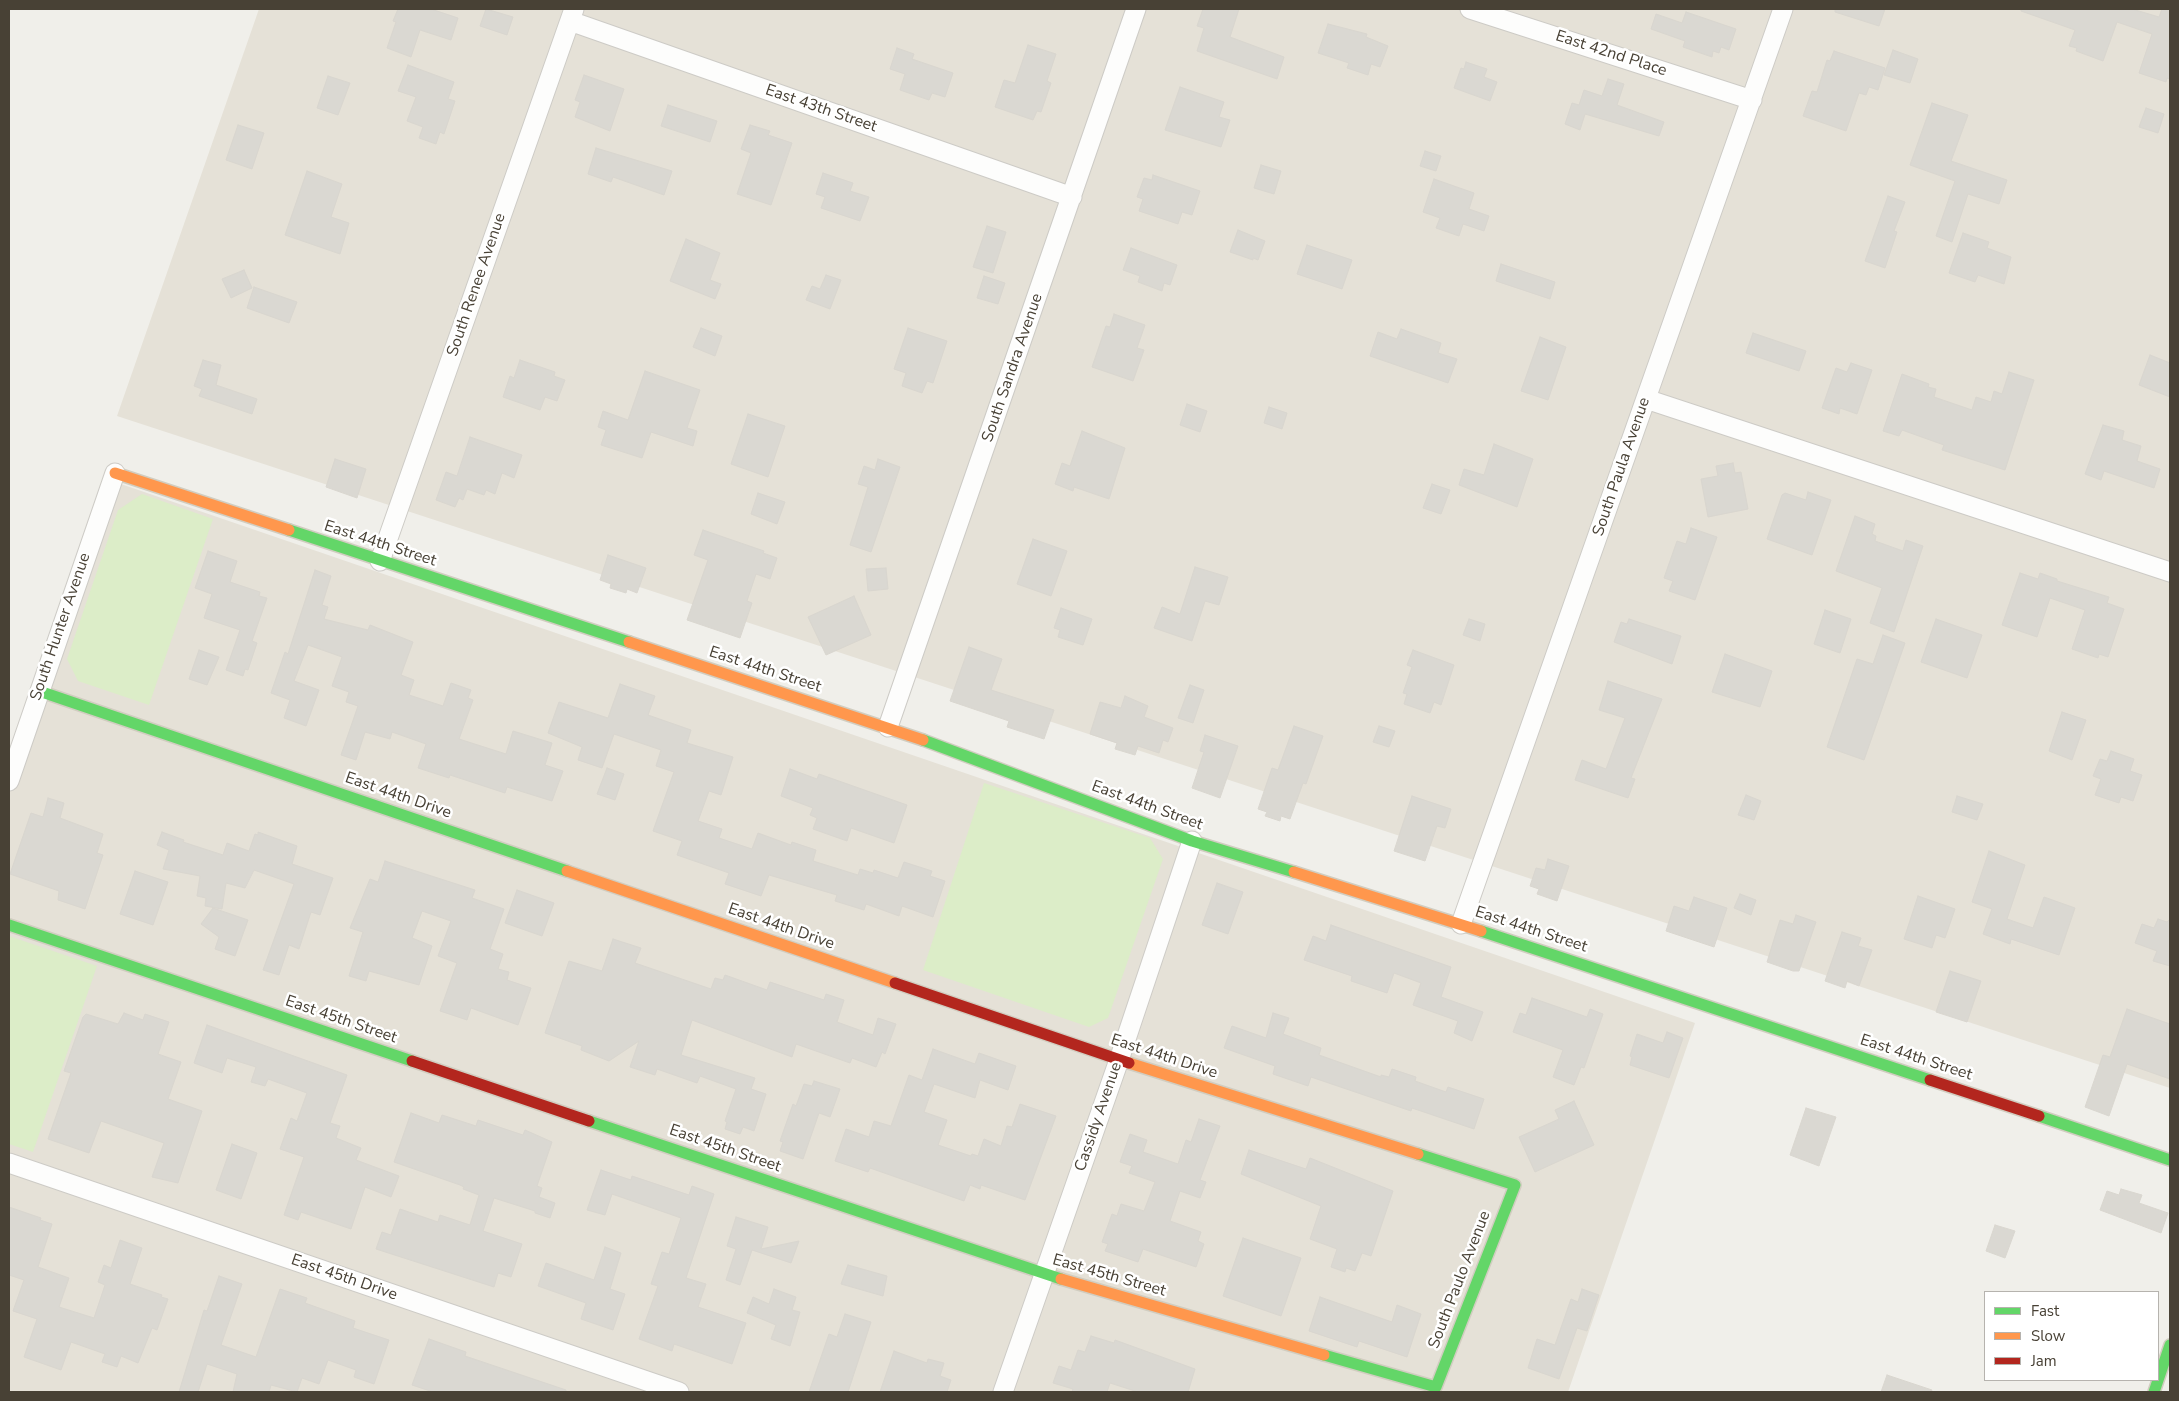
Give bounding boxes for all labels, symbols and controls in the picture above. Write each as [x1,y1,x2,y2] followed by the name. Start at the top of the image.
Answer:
[1553,27,1669,81] street label: East 42nd Place
[763,81,879,137] street label: East 43th Street
[443,211,511,359] street label: South Renee Avenue
[979,291,1047,445] street label: South Sandra Avenue
[1589,395,1655,539] street label: South Paula Avenue
[322,517,438,571] street label: East 44th Street
[27,551,95,703] street label: South Hunter Avenue
[707,643,823,697] street label: East 44th Street
[342,769,454,823] street label: East 44th Drive
[1089,777,1205,835] street label: East 44th Street
[725,900,837,954] street label: East 44th Drive
[1473,903,1589,957] street label: East 44th Street
[283,992,399,1048] street label: East 45th Street
[1108,1031,1220,1083] street label: East 44th Drive
[1858,1031,1974,1085] street label: East 44th Street
[1071,1060,1127,1174] street label: Cassidy Avenue
[667,1121,783,1177] street label: East 45th Street
[1425,1208,1495,1352] street label: South Paulo Avenue
[288,1251,400,1305] street label: East 45th Drive
[1050,1251,1168,1301] street label: East 45th Street
[1984,1291,2159,1381] legend
[2031,1301,2059,1321] text: Fast
[2031,1326,2065,1346] text: Slow
[2031,1351,2057,1371] text: Jam

